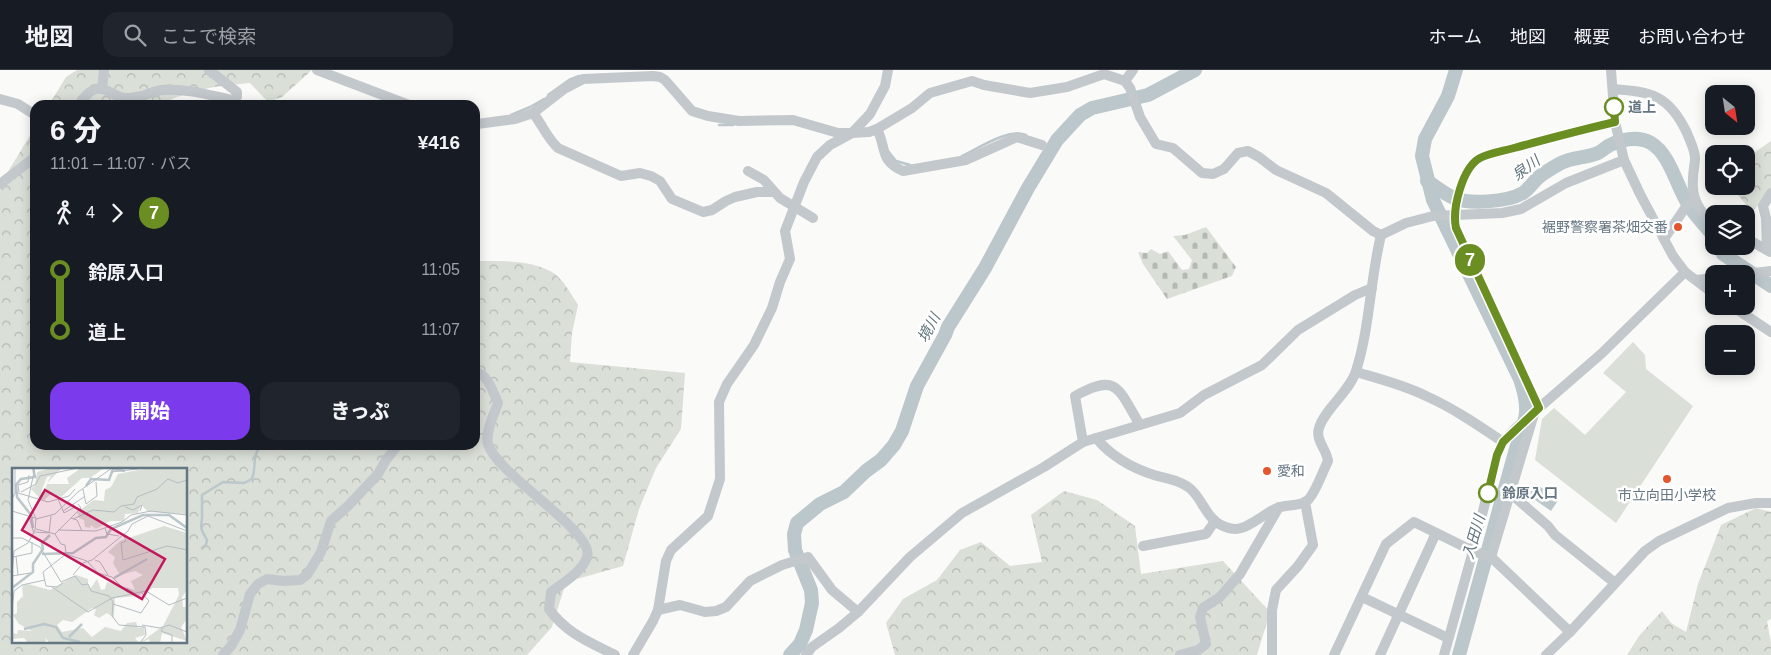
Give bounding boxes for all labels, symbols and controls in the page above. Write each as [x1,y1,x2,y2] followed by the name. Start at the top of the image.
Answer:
[103,12,453,57] search box
[121,21,149,49] icon: search
[25,23,73,50] text: 地図
[161,26,256,47] text: ここで検索
[1429,27,1482,47] text: ホーム
[1510,27,1546,47] text: 地図
[1574,27,1610,47] text: 概要
[1638,27,1746,47] text: お問い合わせ
[1705,85,1755,135] north arrow
[1705,85,1755,375] map controls
[1604,97,1624,117] marker: 道上
[1628,99,1656,115] place label: 道上
[50,115,101,146] text: 6 分
[418,132,460,153] text: ¥416
[1705,145,1755,195] button: locate
[1509,151,1544,183] water label: 泉川
[50,155,192,172] text: 11:01 – 11:07 · バス
[50,199,78,227] icon: walk
[103,199,131,227] icon: forward
[149,203,159,223] text: 7
[86,204,95,221] text: 4
[1705,205,1755,255] button: layers
[1542,219,1668,235] place label: 裾野警察署茶畑交番
[1672,221,1684,233] marker: 裾野警察署茶畑交番
[1454,244,1486,276] line badge: 7
[1465,250,1475,270] text: 7
[421,261,460,278] text: 11:05
[88,262,164,283] text: 鈴原入口
[1705,265,1755,315] button: +
[914,309,944,345] water label: 境川
[421,321,460,338] text: 11:07
[88,322,126,343] text: 道上
[1705,325,1755,375] button: −
[50,382,250,440] button: 開始
[260,382,460,440] button: きっぷ
[1277,463,1305,479] place label: 愛和
[1261,465,1273,477] marker: 愛和
[12,468,188,642] inset map
[1661,473,1673,485] marker: 市立向田小学校
[1478,483,1498,503] marker: 鈴原入口
[1502,485,1558,501] place label: 鈴原入口
[1618,487,1716,503] place label: 市立向田小学校
[1459,511,1488,561] water label: 入田川

